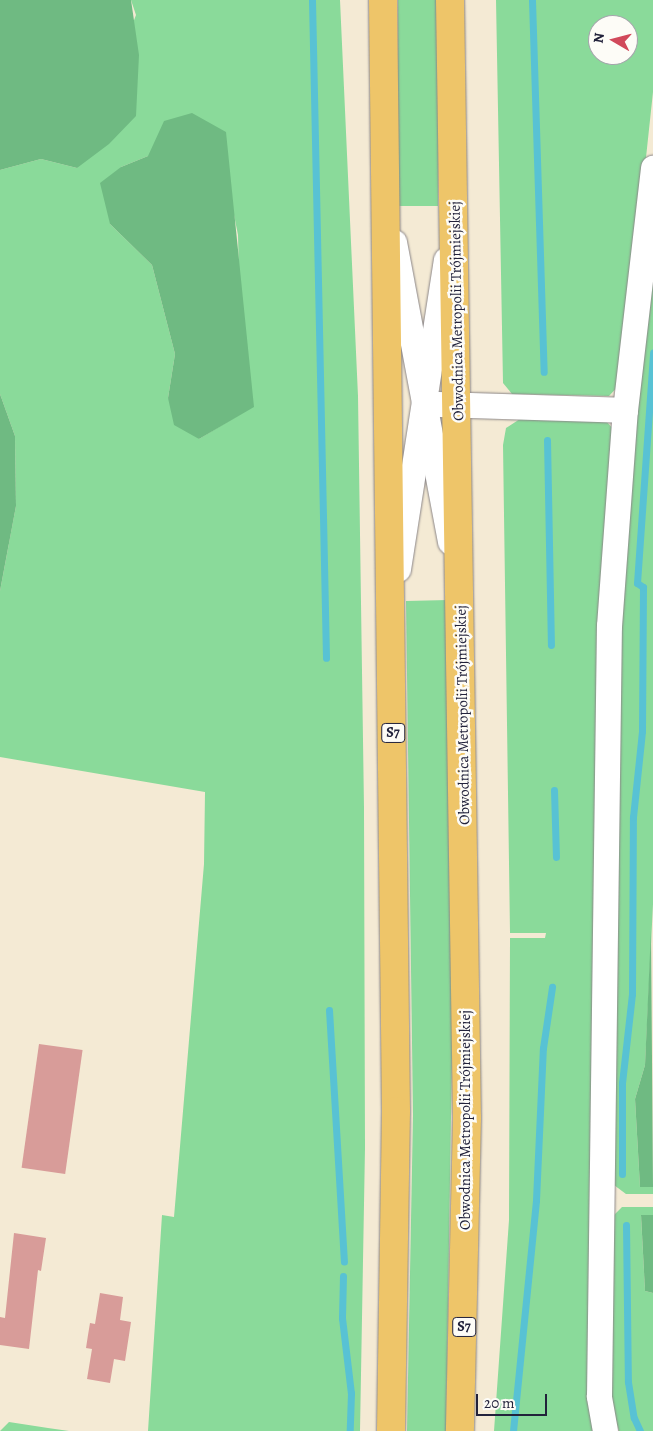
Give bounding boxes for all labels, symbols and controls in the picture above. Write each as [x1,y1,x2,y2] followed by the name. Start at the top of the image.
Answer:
[588,15,638,65] north arrow
[589,32,609,44] text: N
[446,201,468,421] street label: Obwodnica Metropolii Trójmiejskiej
[452,605,474,825] street label: Obwodnica Metropolii Trójmiejskiej
[380,721,406,744] road number: S7
[457,1010,475,1230] street label: Obwodnica Metropolii Trójmiejskiej
[452,1315,476,1338] road number: S7
[478,1384,549,1416] scale bar
[484,1393,515,1413] text: 20 m

